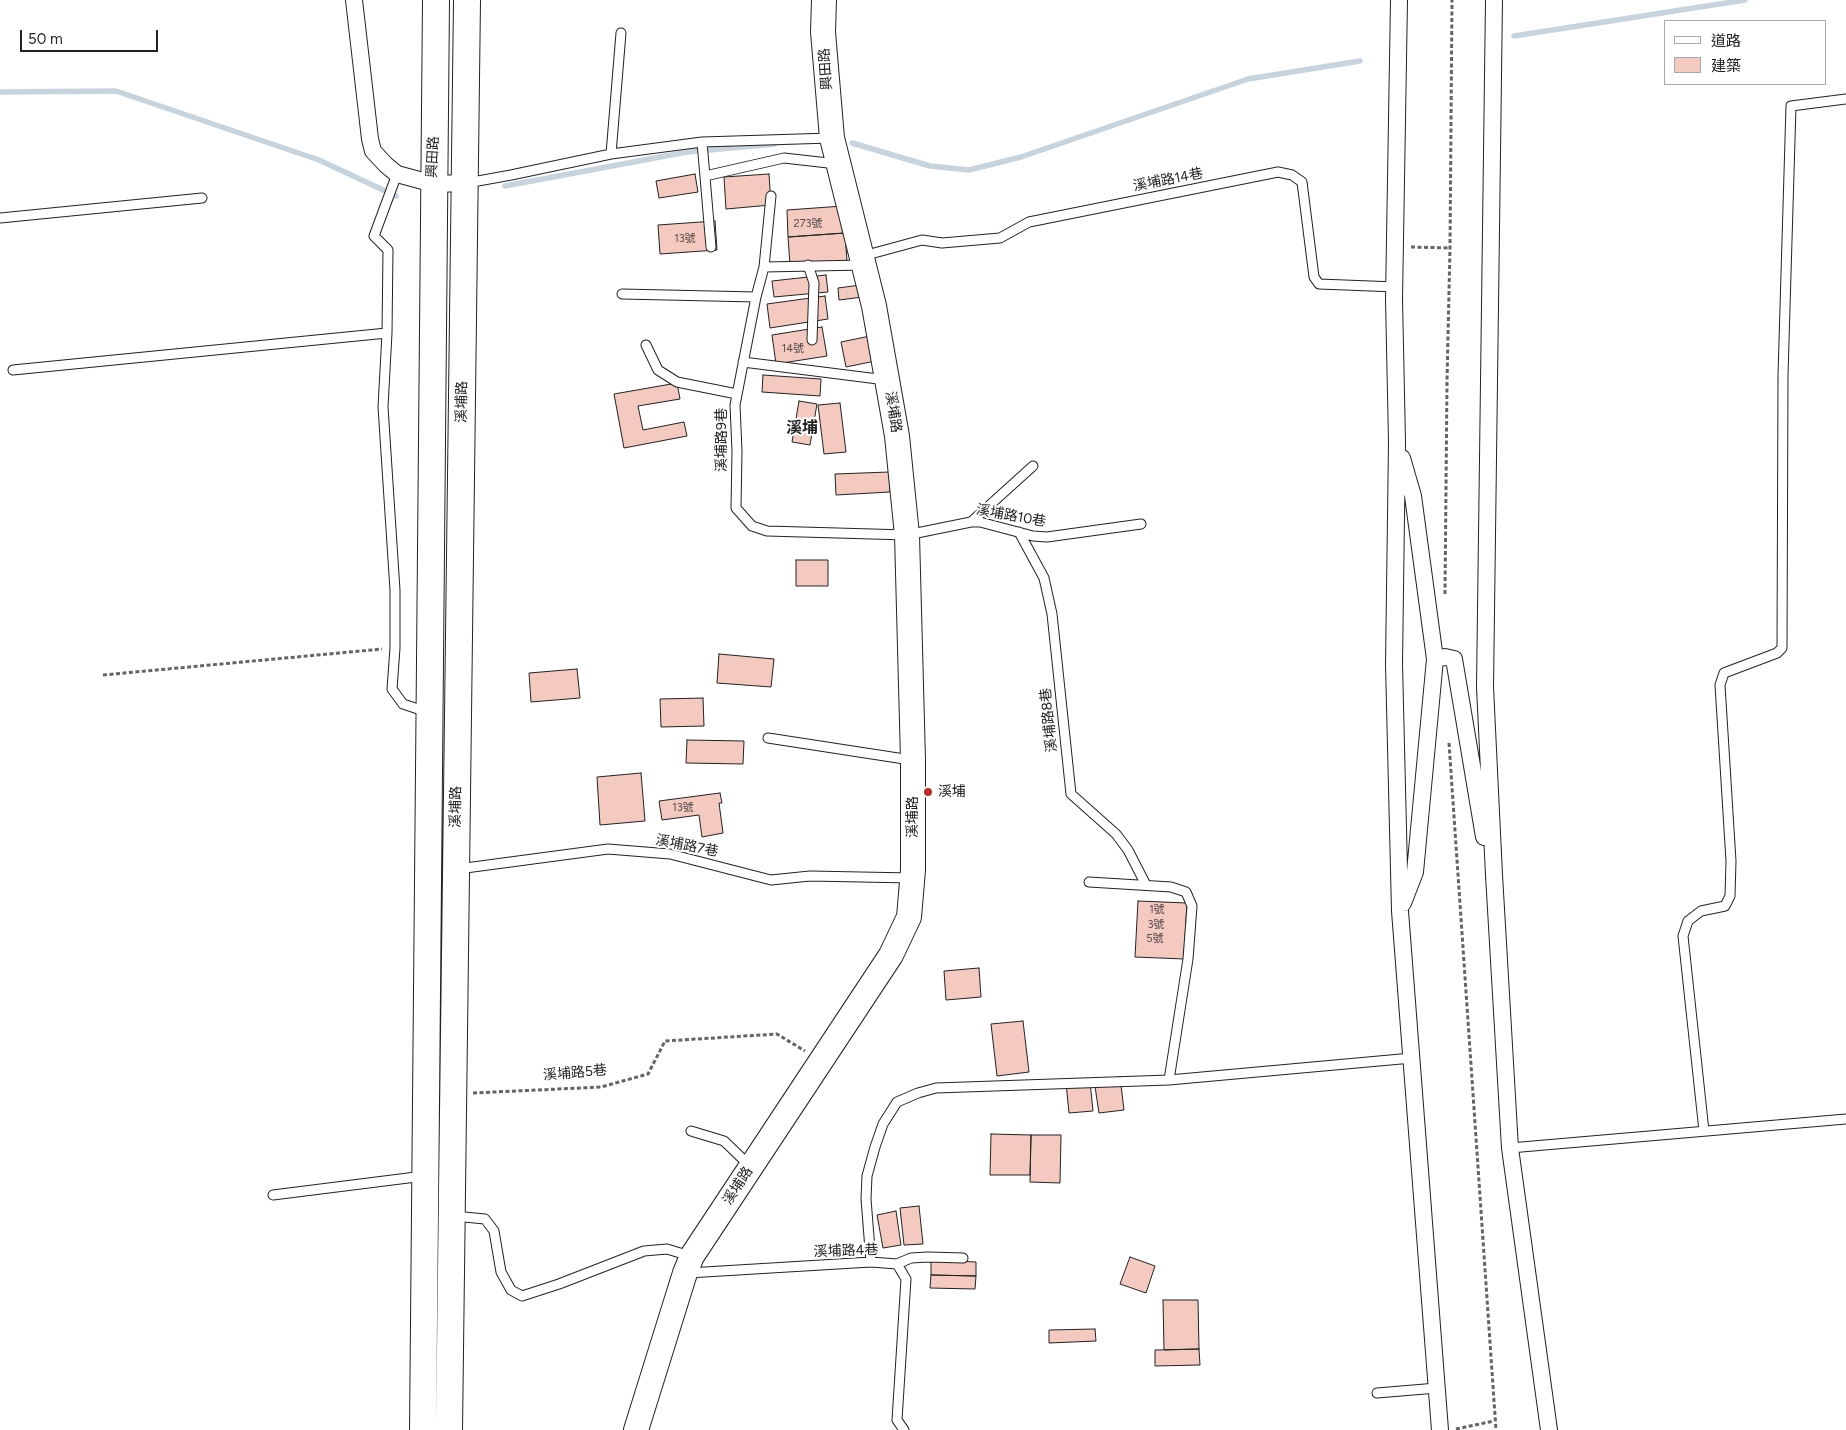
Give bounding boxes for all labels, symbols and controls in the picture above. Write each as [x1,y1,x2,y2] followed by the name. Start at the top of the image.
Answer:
[22,20,160,52] scale bar
[1664,20,1826,85] legend
[28,30,63,48] text: 50 m
[1711,32,1741,50] text: 道路
[816,47,836,91] street label: 興田路
[1711,57,1741,75] text: 建築
[424,136,442,178] street label: 興田路
[1132,165,1204,195] street label: 溪埔路14巷
[793,217,823,231] house number: 273號
[674,232,696,246] house number: 13號
[782,342,804,356] house number: 14號
[453,381,471,423] street label: 溪埔路
[881,390,905,434] street label: 溪埔路
[714,408,730,472] street label: 溪埔路9巷
[786,418,818,438] district label: 溪埔
[975,502,1047,530] street label: 溪埔路10巷
[1037,687,1061,753] street label: 溪埔路8巷
[938,784,966,800] place label: 溪埔
[447,786,465,828] street label: 溪埔路
[922,786,934,798] marker: 溪埔
[905,796,921,838] street label: 溪埔路
[672,801,694,815] house number: 13號
[654,832,720,860] street label: 溪埔路7巷
[1149,903,1165,917] house number: 1號
[1148,918,1164,932] house number: 3號
[1146,932,1164,946] house number: 5號
[542,1062,608,1084] street label: 溪埔路5巷
[720,1164,756,1208] street label: 溪埔路
[813,1241,879,1261] street label: 溪埔路4巷

